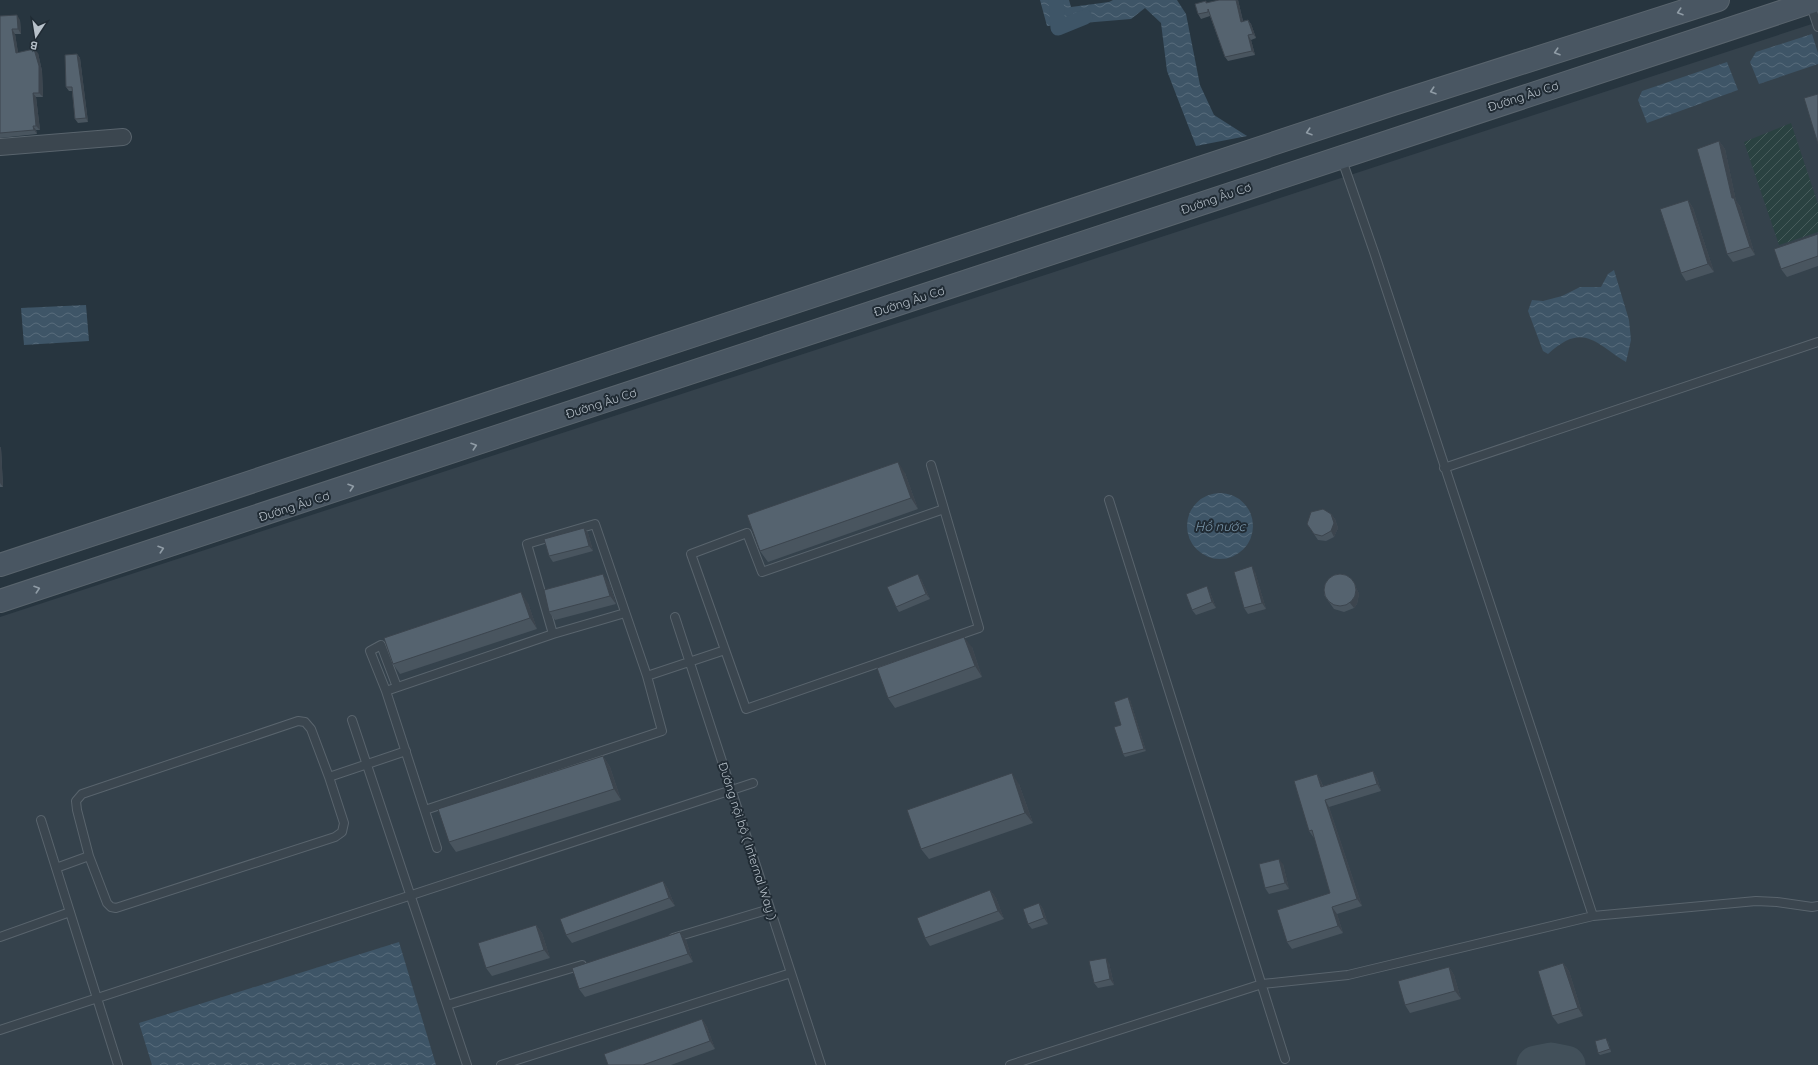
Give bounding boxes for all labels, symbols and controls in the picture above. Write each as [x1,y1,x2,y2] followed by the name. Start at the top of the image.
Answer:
[1677,7,1684,16] one-way arrow
[16,16,56,56] north arrow
[29,38,39,53] text: B
[1553,47,1560,56] one-way arrow
[1486,78,1560,114] street label: Đường Âu Cơ
[1429,87,1436,95] one-way arrow
[1306,127,1313,136] one-way arrow
[1179,179,1253,217] street label: Đường Âu Cơ
[872,283,946,319] street label: Đường Âu Cơ
[564,385,638,421] street label: Đường Âu Cơ
[471,442,478,451] one-way arrow
[347,483,354,492] one-way arrow
[257,488,331,524] street label: Đường Âu Cơ
[1195,518,1246,534] water label: Hồ nước
[157,545,164,554] one-way arrow
[33,585,40,594] one-way arrow
[715,760,781,922] street label: Đường nội bộ ( Internal Way )

